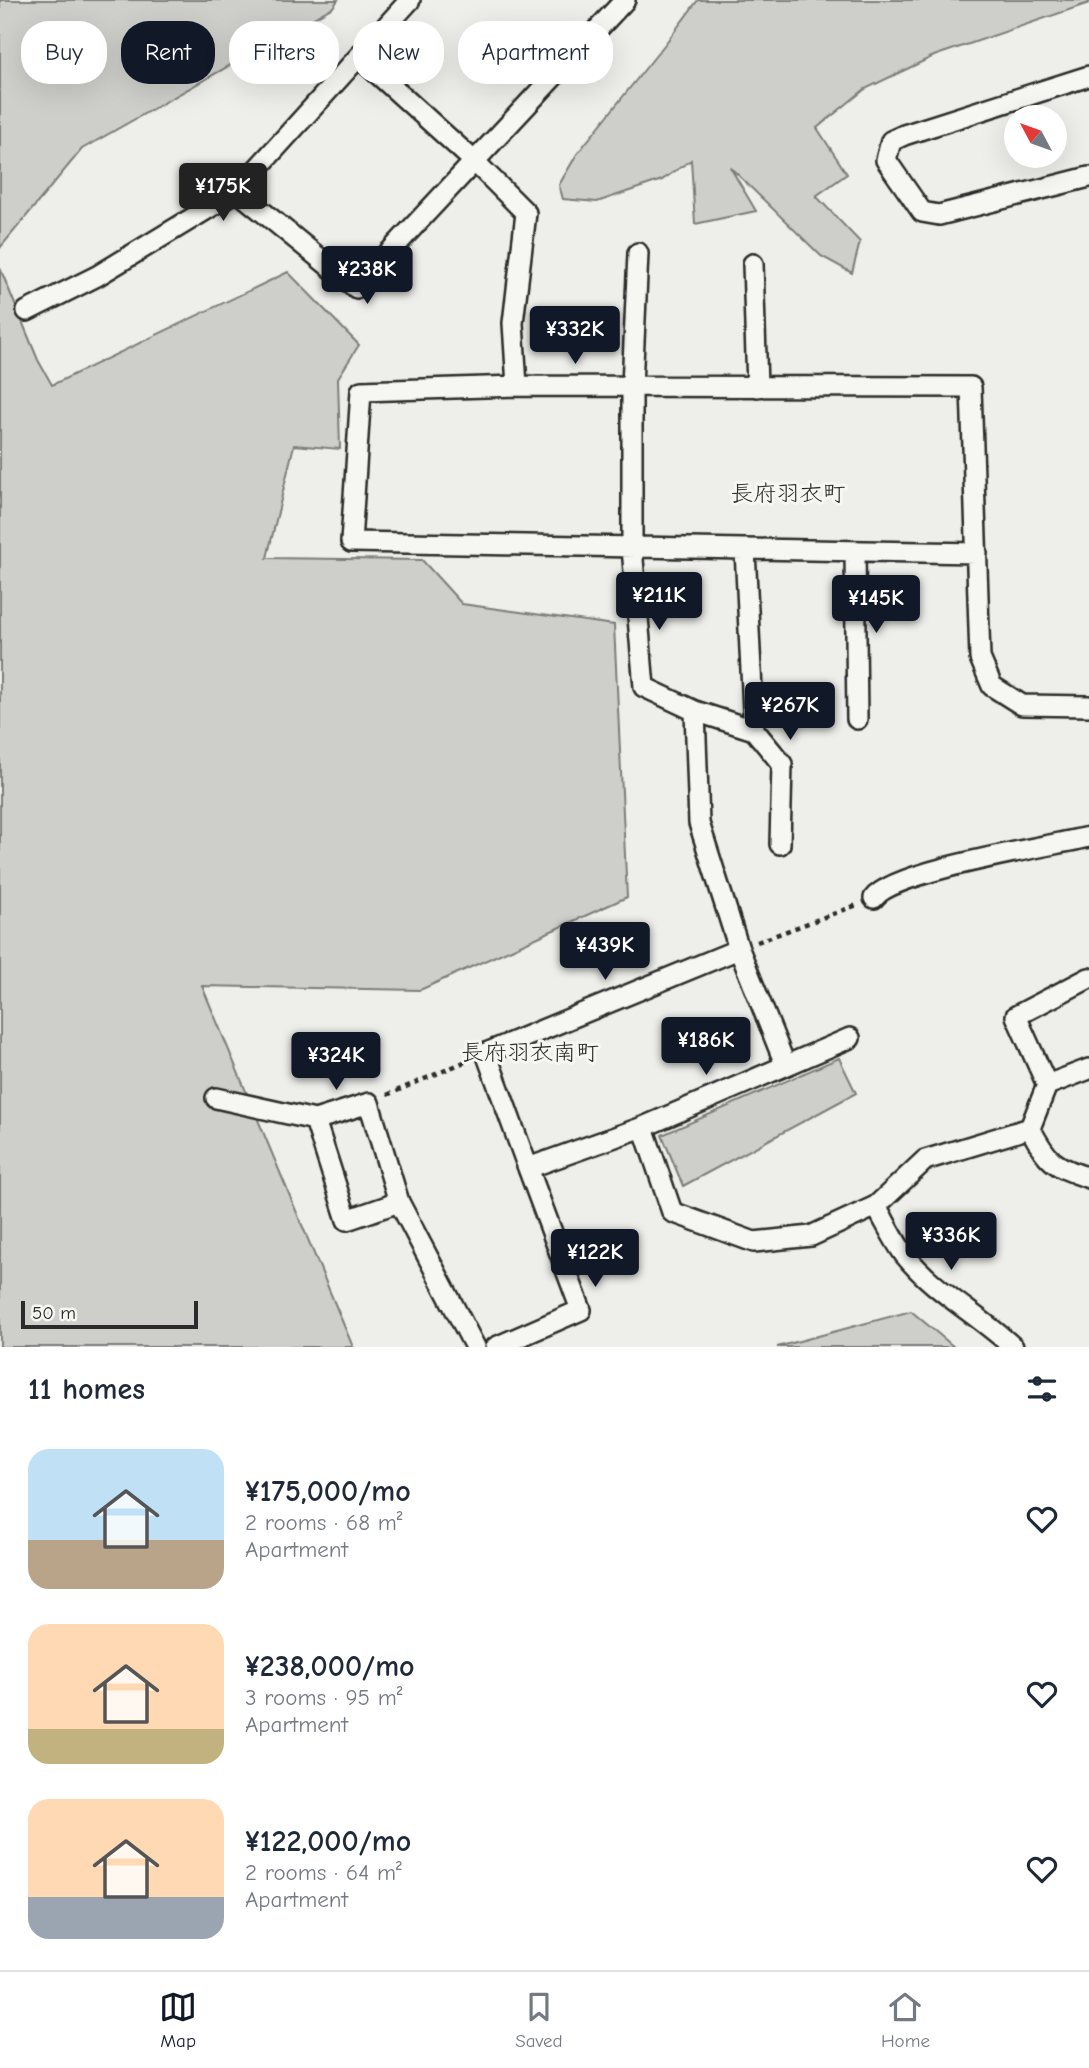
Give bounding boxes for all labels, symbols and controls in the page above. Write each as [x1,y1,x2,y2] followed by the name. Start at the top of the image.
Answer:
[21,21,107,84] chip: Buy
[121,21,215,84] chip: Rent
[229,21,339,84] chip: Filters
[353,21,444,84] chip: New
[458,21,613,84] chip: Apartment
[1004,105,1068,168] north arrow
[1004,105,1067,168] map controls
[174,164,272,223] pin: ¥175K
[195,172,251,199] text: ¥175K
[318,246,416,306] pin: ¥238K
[338,255,396,282] text: ¥238K
[526,306,624,366] pin: ¥332K
[546,315,604,342] text: ¥332K
[731,480,846,507] district label: 長府羽衣町
[610,572,708,632] pin: ¥211K
[827,576,925,635] pin: ¥145K
[632,581,686,608] text: ¥211K
[848,584,904,611] text: ¥145K
[741,682,839,742] pin: ¥267K
[761,691,819,718] text: ¥267K
[556,922,654,982] pin: ¥439K
[576,931,634,958] text: ¥439K
[657,1018,755,1077] pin: ¥186K
[677,1026,735,1053] text: ¥186K
[287,1032,385,1092] pin: ¥324K
[461,1039,599,1066] district label: 長府羽衣南町
[307,1041,365,1068] text: ¥324K
[902,1212,1000,1272] pin: ¥336K
[922,1221,980,1248] text: ¥336K
[546,1230,644,1289] pin: ¥122K
[567,1238,623,1265] text: ¥122K
[21,1298,198,1330] scale bar
[32,1302,76,1324] text: 50 m
[1023,1370,1061,1408] icon: filters
[28,1372,145,1407] text: 11 homes
[245,1474,411,1509] text: ¥175,000/mo
[84,1477,168,1561] icon: home
[1023,1500,1061,1538] icon: heart
[245,1509,403,1536] text: 2 rooms · 68 m²
[245,1536,348,1563] text: Apartment
[245,1649,415,1684] text: ¥238,000/mo
[84,1652,168,1736] icon: home
[1023,1675,1061,1713] icon: heart
[245,1684,403,1711] text: 3 rooms · 95 m²
[245,1711,348,1738] text: Apartment
[245,1824,411,1859] text: ¥122,000/mo
[84,1827,168,1911] icon: home
[1023,1850,1061,1888] icon: heart
[245,1859,402,1886] text: 2 rooms · 64 m²
[245,1886,348,1913] text: Apartment
[159,1988,197,2052] tab: Map
[515,1988,563,2052] tab: Saved
[881,1988,930,2052] tab: Home

